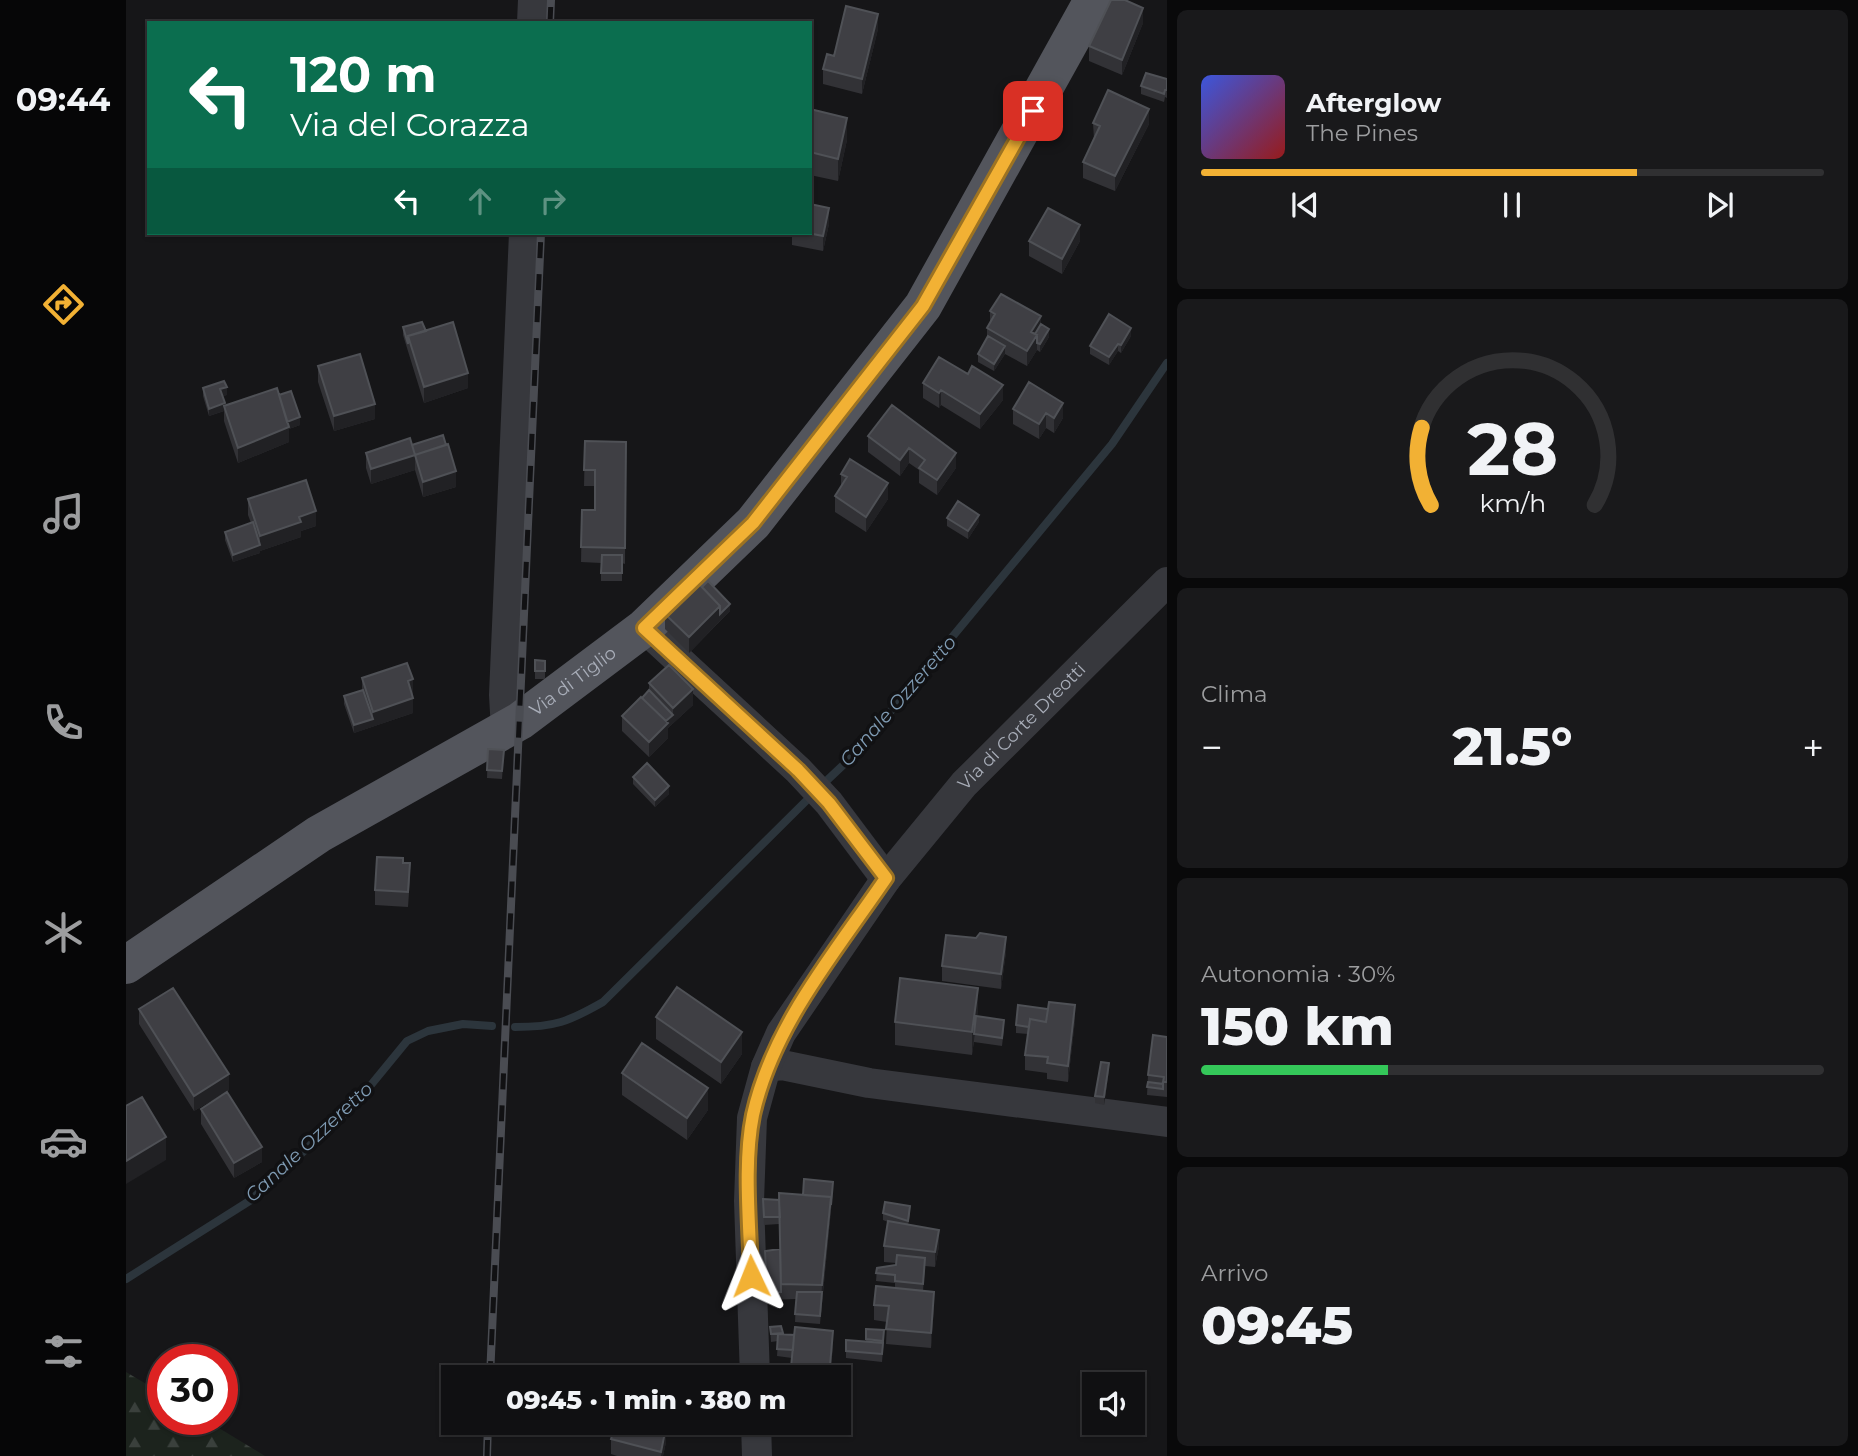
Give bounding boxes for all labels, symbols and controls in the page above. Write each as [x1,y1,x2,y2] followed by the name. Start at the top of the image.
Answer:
[290,45,437,104] text: 120 m
[175,49,266,140] icon: left
[16,80,110,119] text: 09:44
[1003,81,1063,141] pin
[1306,87,1441,119] text: Afterglow
[1014,92,1052,130] icon: arrive
[290,105,530,144] text: Via del Corazza
[1306,119,1418,147] text: The Pines
[388,182,426,220] icon: left
[461,182,499,220] icon: ahead
[534,182,572,220] icon: right
[1286,186,1324,224] icon: previous
[1493,186,1531,224] icon: pause
[1701,186,1739,224] icon: next
[39,280,88,329] icon: directions
[1467,405,1558,493] text: 28
[1479,488,1546,518] text: km/h
[39,489,88,538] icon: music
[835,631,961,771] water label: Canale Ozzeretto
[525,642,621,721] street label: Via di Tiglio
[953,658,1090,795] street label: Via di Corte Dreotti
[1201,680,1268,708] text: Clima
[39,698,88,747] icon: phone
[1453,715,1573,778] text: 21.5°
[1201,724,1223,771] text: −
[1802,724,1824,771] text: +
[39,908,88,957] icon: climate
[1201,960,1395,988] text: Autonomia · 30%
[1201,995,1394,1058] text: 150 km
[241,1077,377,1207] water label: Canale Ozzeretto
[39,1117,88,1166] icon: car
[714,1239,788,1313] position arrow
[1201,1259,1268,1287] text: Arrivo
[1201,1294,1353,1357] text: 09:45
[39,1327,88,1376] icon: filters
[147,1344,238,1435] speed limit sign: 30
[1082,1372,1145,1435] map controls
[1082,1372,1145,1435] button: sound
[506,1384,786,1416] text: 09:45 · 1 min · 380 m

